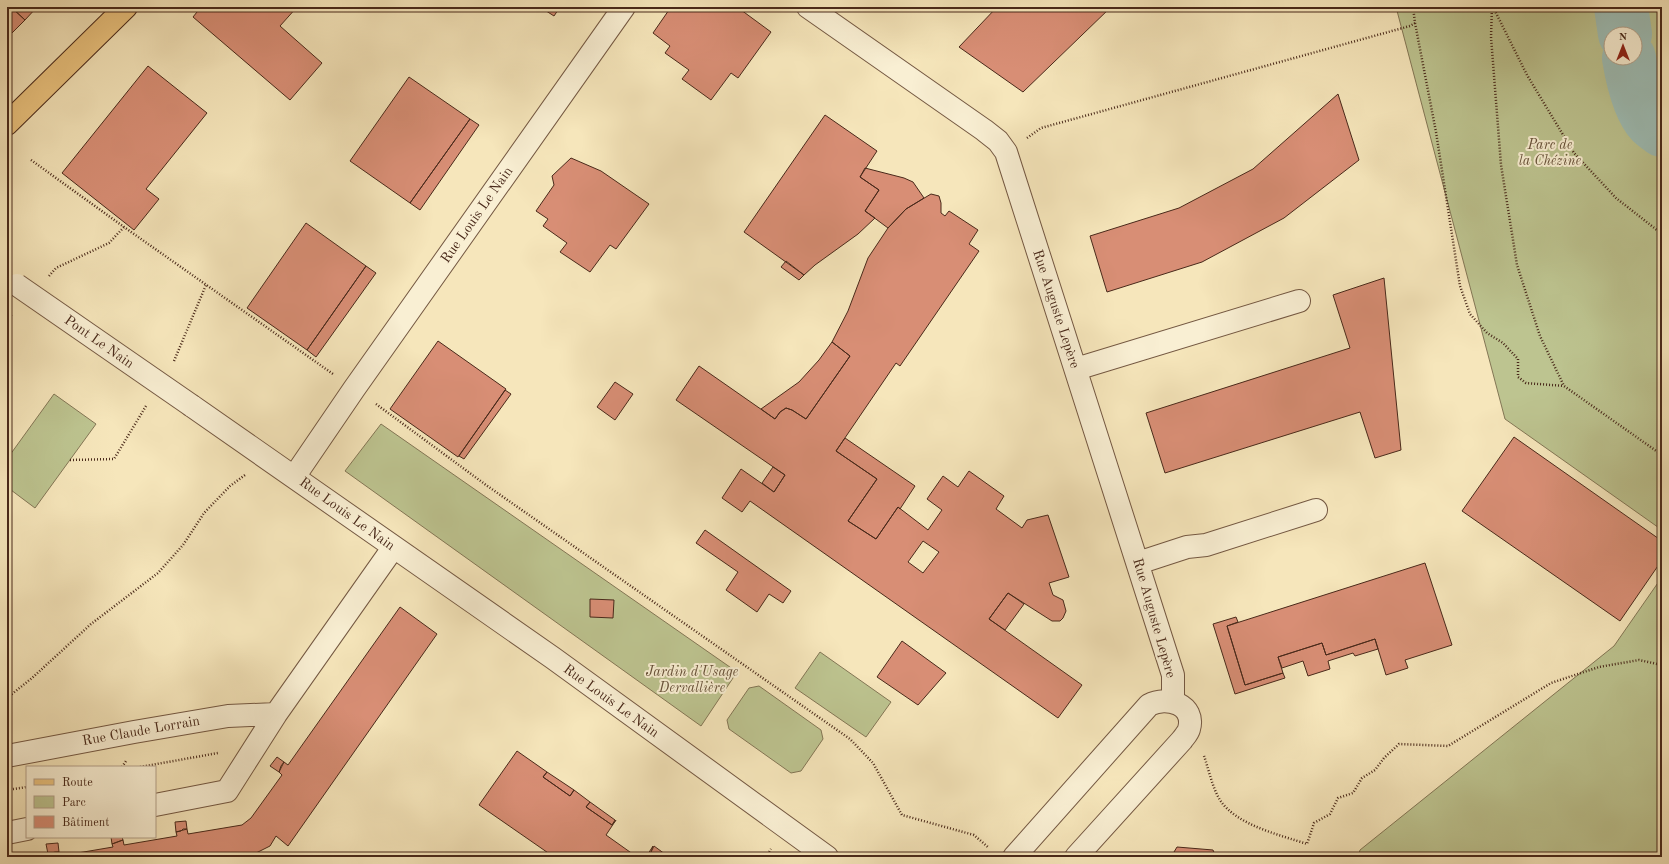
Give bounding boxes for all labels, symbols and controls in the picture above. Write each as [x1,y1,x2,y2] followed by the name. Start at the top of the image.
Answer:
[1603,26,1643,66] north arrow
[1619,32,1628,43] text: N
[1519,138,1581,168] park label: Parc de la Chézine
[439,164,516,266] street label: Rue Louis Le Nain
[1030,248,1082,370] street label: Rue Auguste Lepère
[62,313,137,371] street label: Pont Le Nain
[297,475,398,553] street label: Rue Louis Le Nain
[1130,556,1178,680] street label: Rue Auguste Lepère
[561,662,662,740] street label: Rue Louis Le Nain
[646,665,739,695] park label: Jardin d'Usage Dervallière
[81,714,201,748] street label: Rue Claude Lorrain
[26,766,156,838] legend
[62,777,93,789] text: Route
[62,797,86,809] text: Parc
[62,817,109,829] text: Bâtiment

